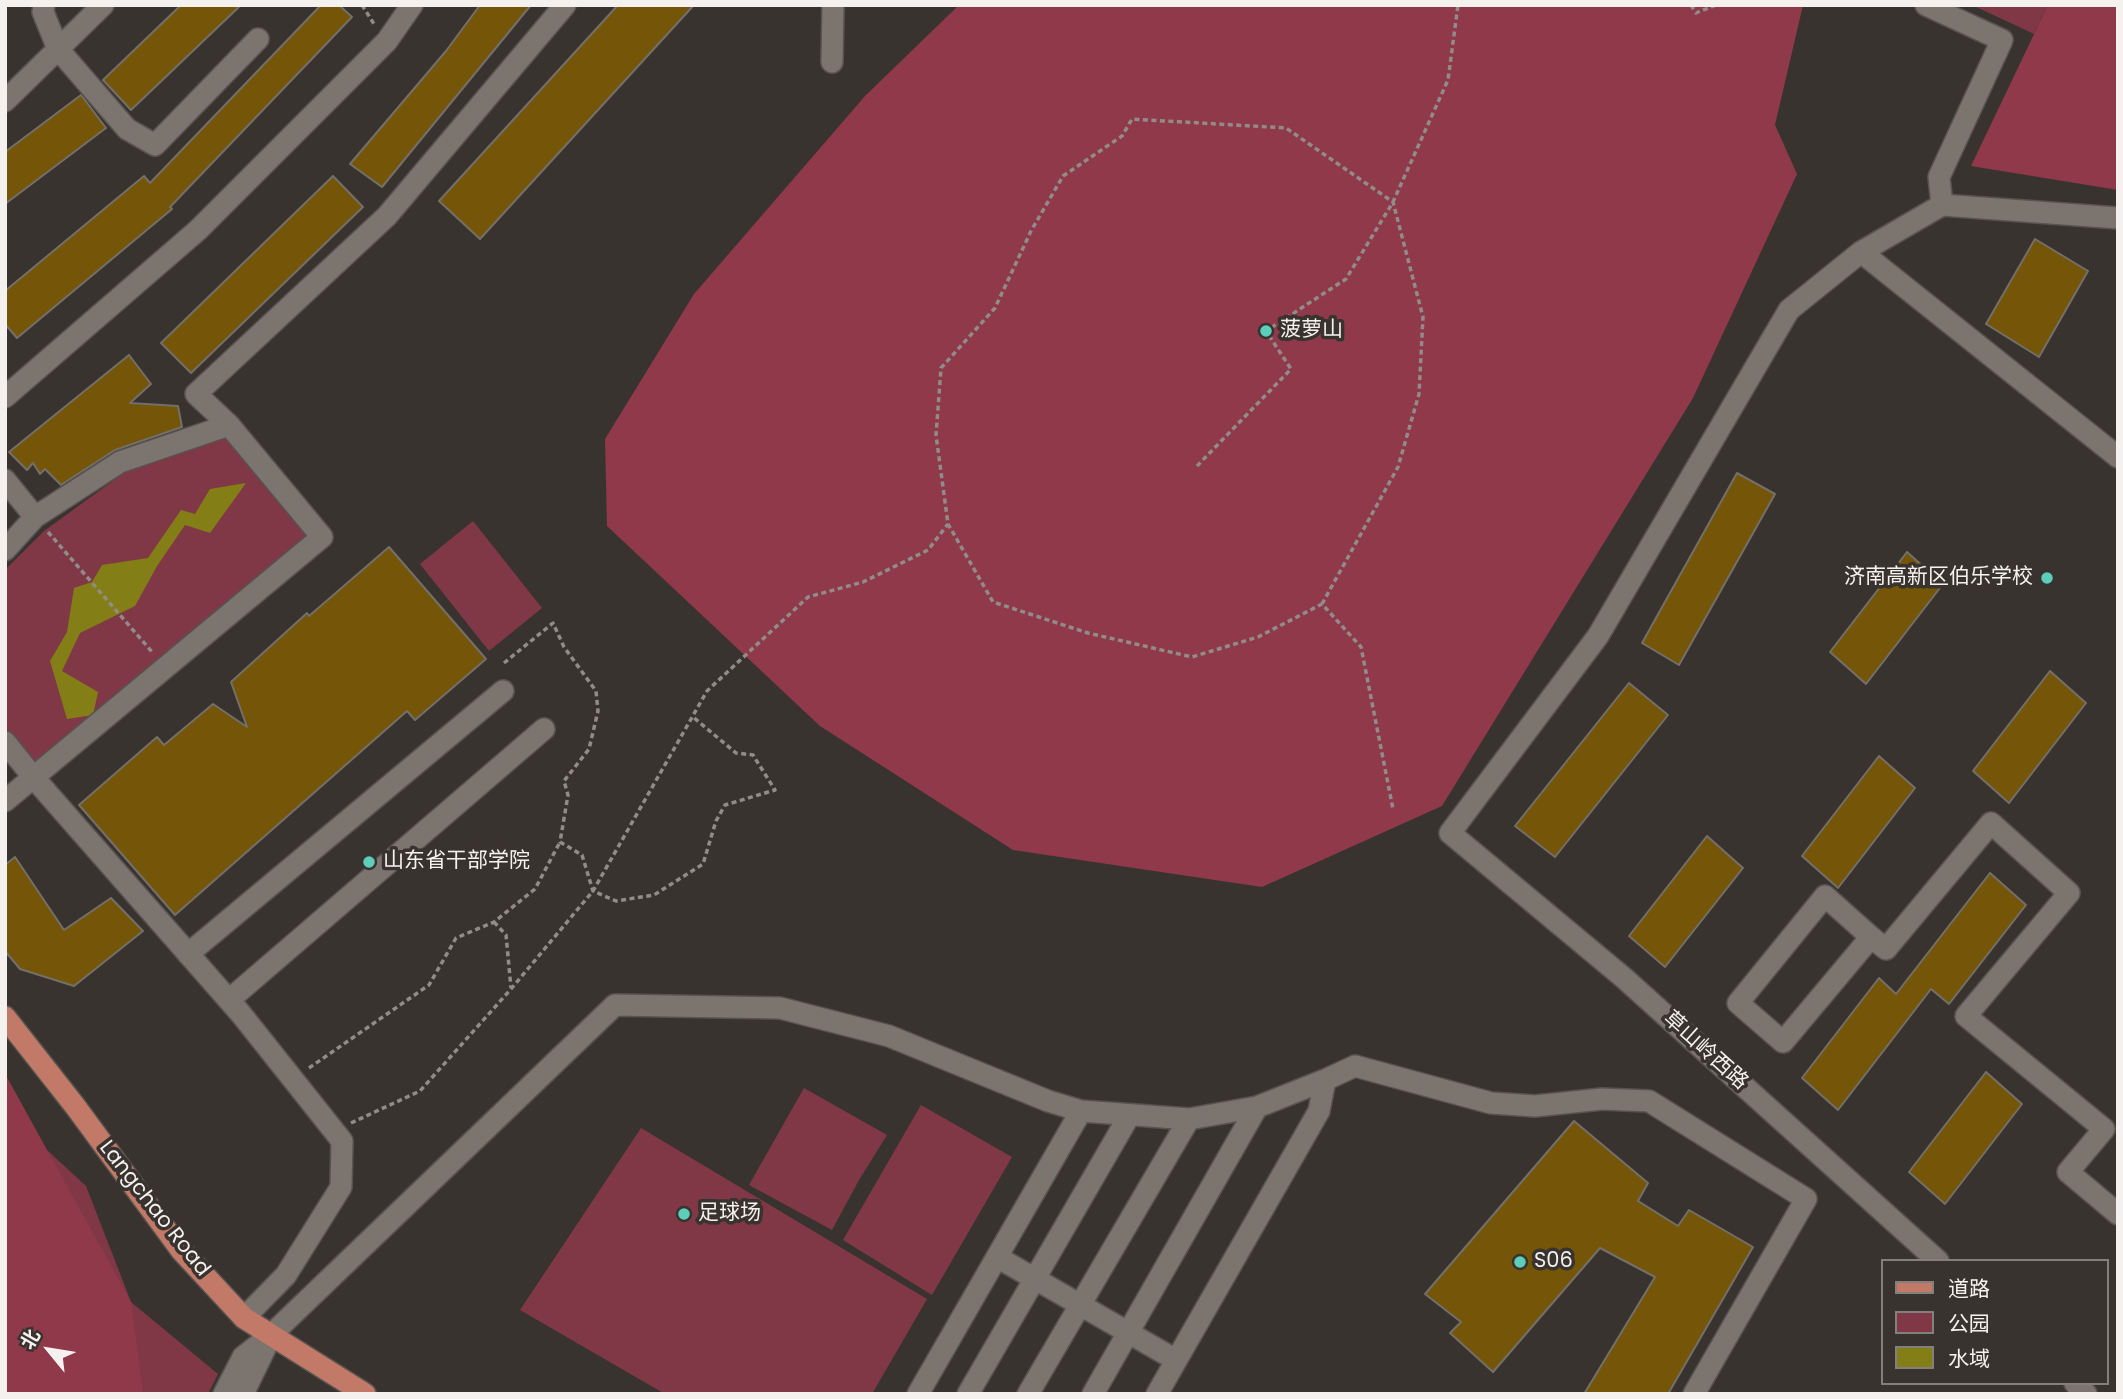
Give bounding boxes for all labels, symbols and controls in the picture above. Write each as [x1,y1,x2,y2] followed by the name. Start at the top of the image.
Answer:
[1280,318,1343,344] place label: 菠萝山
[1258,323,1274,339] marker: 菠萝山
[1844,565,2033,591] place label: 济南高新区伯乐学校
[2039,570,2055,586] marker: 济南高新区伯乐学校
[383,849,530,875] place label: 山东省干部学院
[361,854,377,870] marker: 山东省干部学院
[1658,1007,1752,1095] street label: 草山岭西路
[93,1136,215,1282] street label: Langchao Road
[698,1201,761,1227] place label: 足球场
[676,1206,692,1222] marker: 足球场
[1534,1249,1573,1275] place label: S06
[1512,1254,1528,1270] marker: S06
[1882,1259,2109,1385] legend
[1948,1274,1990,1303] text: 道路
[1948,1309,1990,1338] text: 公园
[14,1315,84,1385] north arrow
[14,1324,47,1354] text: 北
[1948,1344,1990,1373] text: 水域

